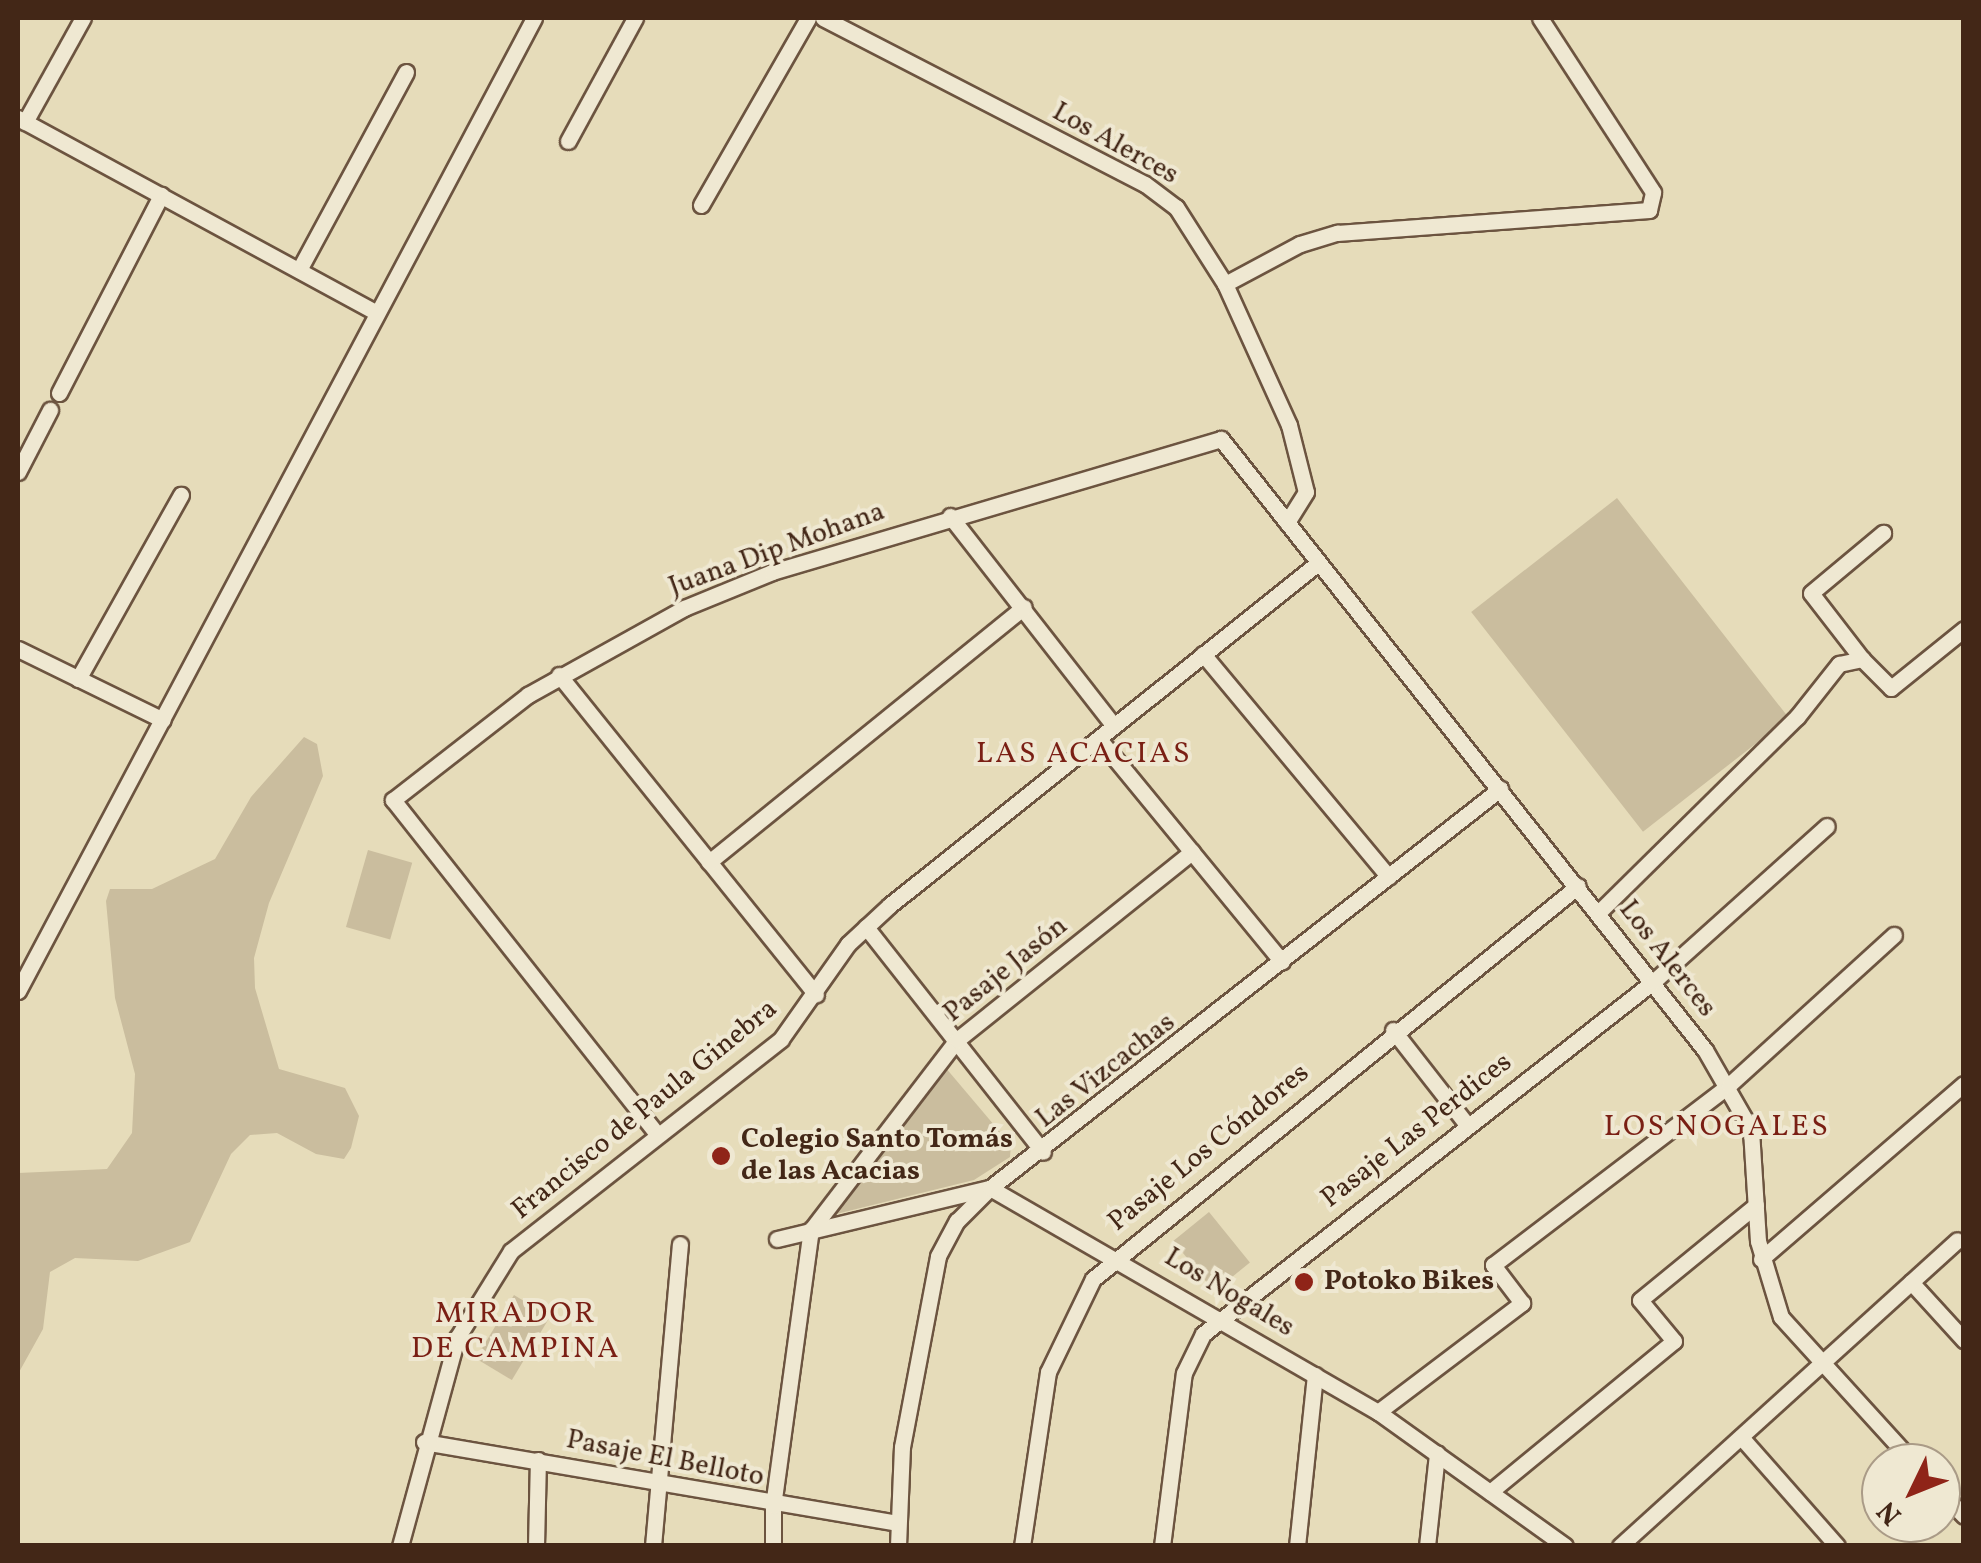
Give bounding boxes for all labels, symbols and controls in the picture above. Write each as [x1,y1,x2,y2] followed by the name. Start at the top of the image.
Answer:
[1046,96,1184,192] street label: Los Alerces
[665,495,889,605] street label: Juana Dip Mohana
[976,736,1192,772] district label: LAS ACACIAS
[1611,894,1723,1024] street label: Los Alerces
[937,910,1075,1030] street label: Pasaje Jasón
[506,993,784,1227] street label: Francisco de Paula Ginebra
[1029,1006,1183,1136] street label: Las Vizcachas
[1315,1046,1519,1216] street label: Pasaje Las Perdices
[1102,1057,1316,1239] street label: Pasaje Los Cóndores
[1604,1109,1830,1145] district label: LOS NOGALES
[741,1123,1013,1189] place label: Colegio Santo Tomás de las Acacias
[710,1145,732,1167] marker: Colegio Santo Tomás de las Acacias
[1158,1241,1300,1345] street label: Los Nogales
[1324,1265,1494,1299] place label: Potoko Bikes
[1293,1271,1315,1293] marker: Potoko Bikes
[411,1296,621,1366] district label: MIRADOR DE CAMPINA
[563,1423,767,1495] street label: Pasaje El Belloto
[1861,1443,1961,1543] north arrow
[1869,1492,1911,1533] text: N

